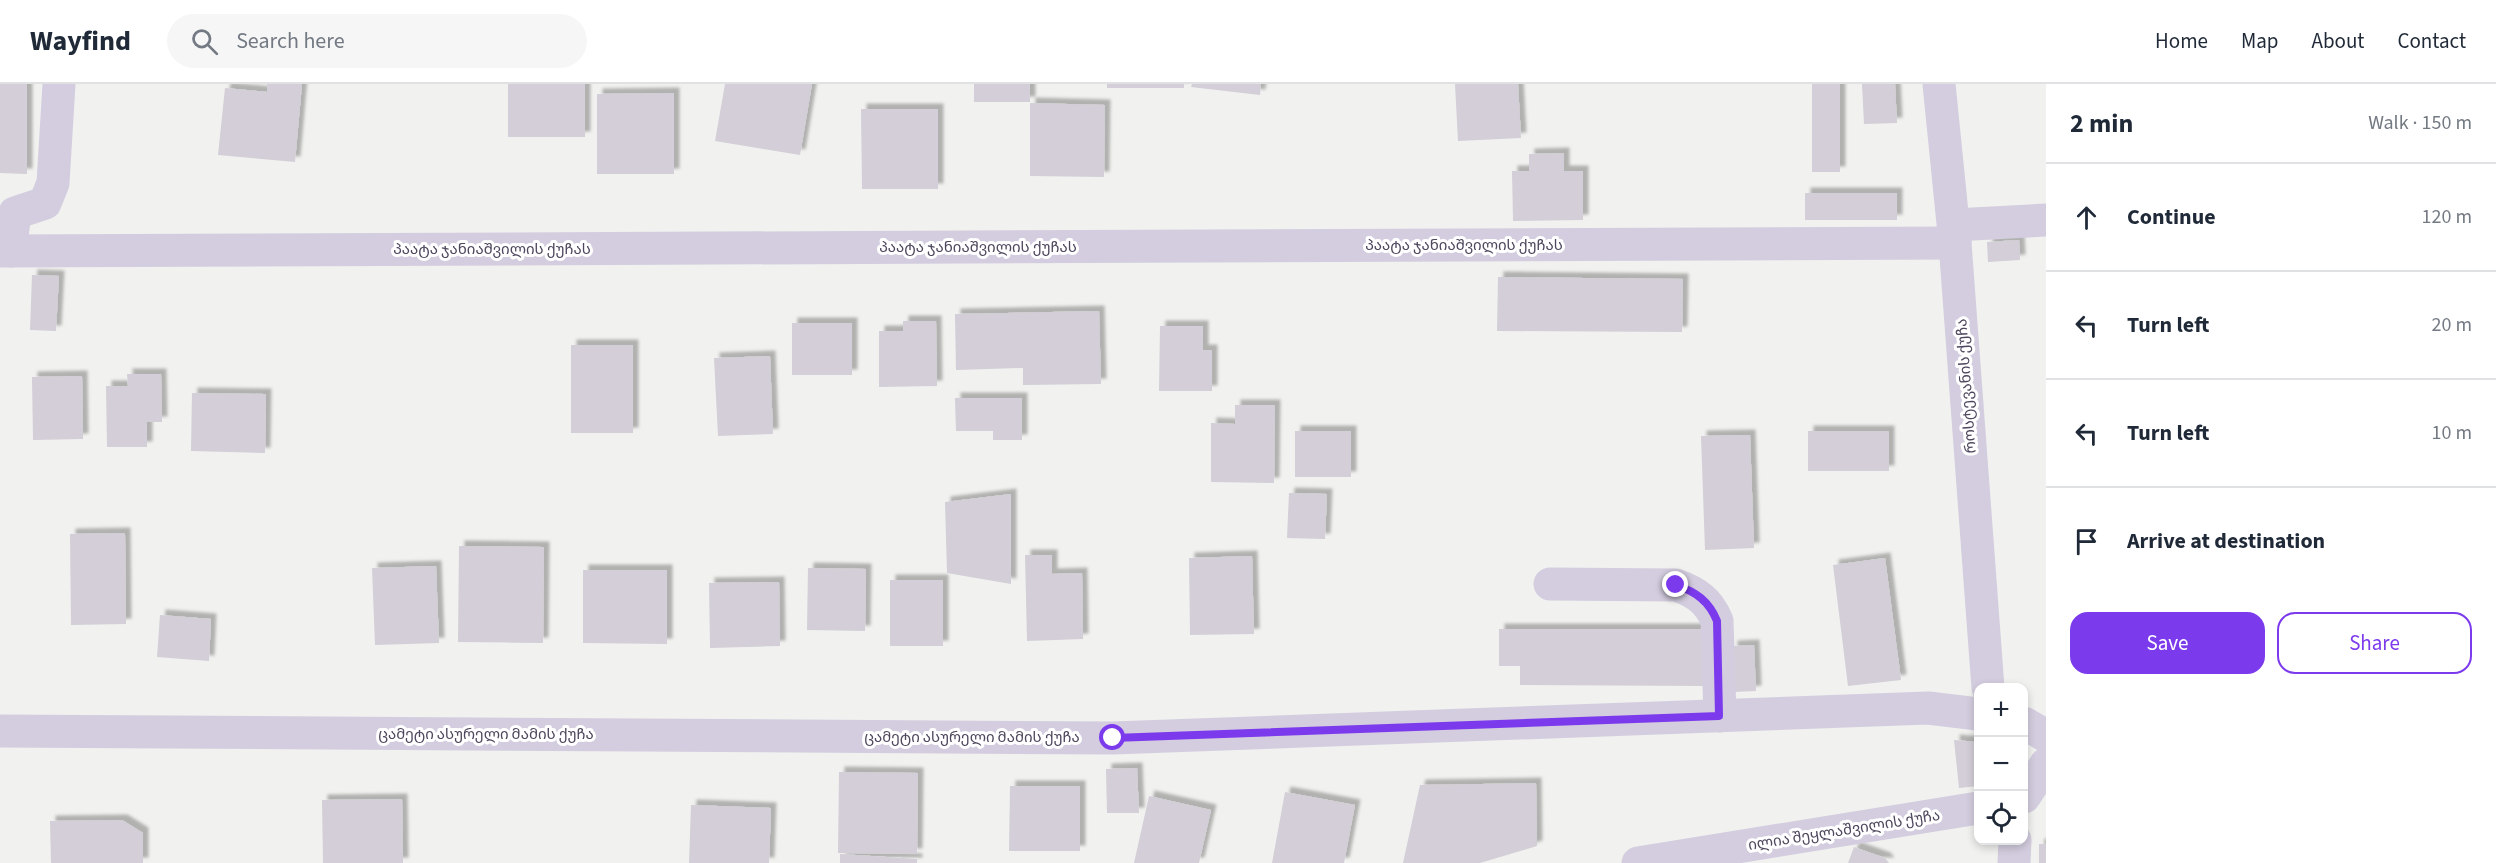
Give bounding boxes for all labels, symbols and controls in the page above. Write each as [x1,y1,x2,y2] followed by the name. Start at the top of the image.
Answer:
[167,14,587,68] search box
[30,21,131,61] text: Wayfind
[188,25,221,58] icon: search
[236,25,345,57] text: Search here
[2155,26,2208,56] text: Home
[2241,26,2279,56] text: Map
[2312,26,2364,56] text: About
[2397,26,2466,56] text: Contact
[2070,105,2133,142] text: 2 min
[2368,109,2472,137] text: Walk · 150 m
[2070,201,2103,234] icon: ahead
[2127,201,2216,233] text: Continue
[2422,203,2472,231] text: 120 m
[1365,235,1563,256] street label: პაატა ჯანიაშვილის ქუჩას
[879,237,1077,258] street label: პაატა ჯანიაშვილის ქუჩას
[393,239,591,260] street label: პაატა ჯანიაშვილის ქუჩას
[2070,309,2103,342] icon: left
[2127,309,2209,341] text: Turn left
[2432,311,2472,339] text: 20 m
[1951,318,1982,454] street label: როსტევანის ქუჩა
[2070,417,2103,450] icon: left
[2127,417,2209,449] text: Turn left
[2432,419,2472,447] text: 10 m
[2070,525,2103,558] icon: arrive
[2127,525,2325,557] text: Arrive at destination
[1662,571,1688,597] route end
[2070,612,2265,674] button: Save
[2277,612,2472,674] button: Share
[1974,683,2028,845] map controls
[1974,683,2028,737] button: +
[378,724,594,745] street label: ცამეტი ასურელი მამის ქუჩა
[1099,724,1125,750] route start
[864,727,1080,748] street label: ცამეტი ასურელი მამის ქუჩა
[1974,737,2028,791] button: −
[1974,791,2028,845] button: locate
[1747,805,1941,856] street label: ილია შეყლაშვილის ქუჩა

